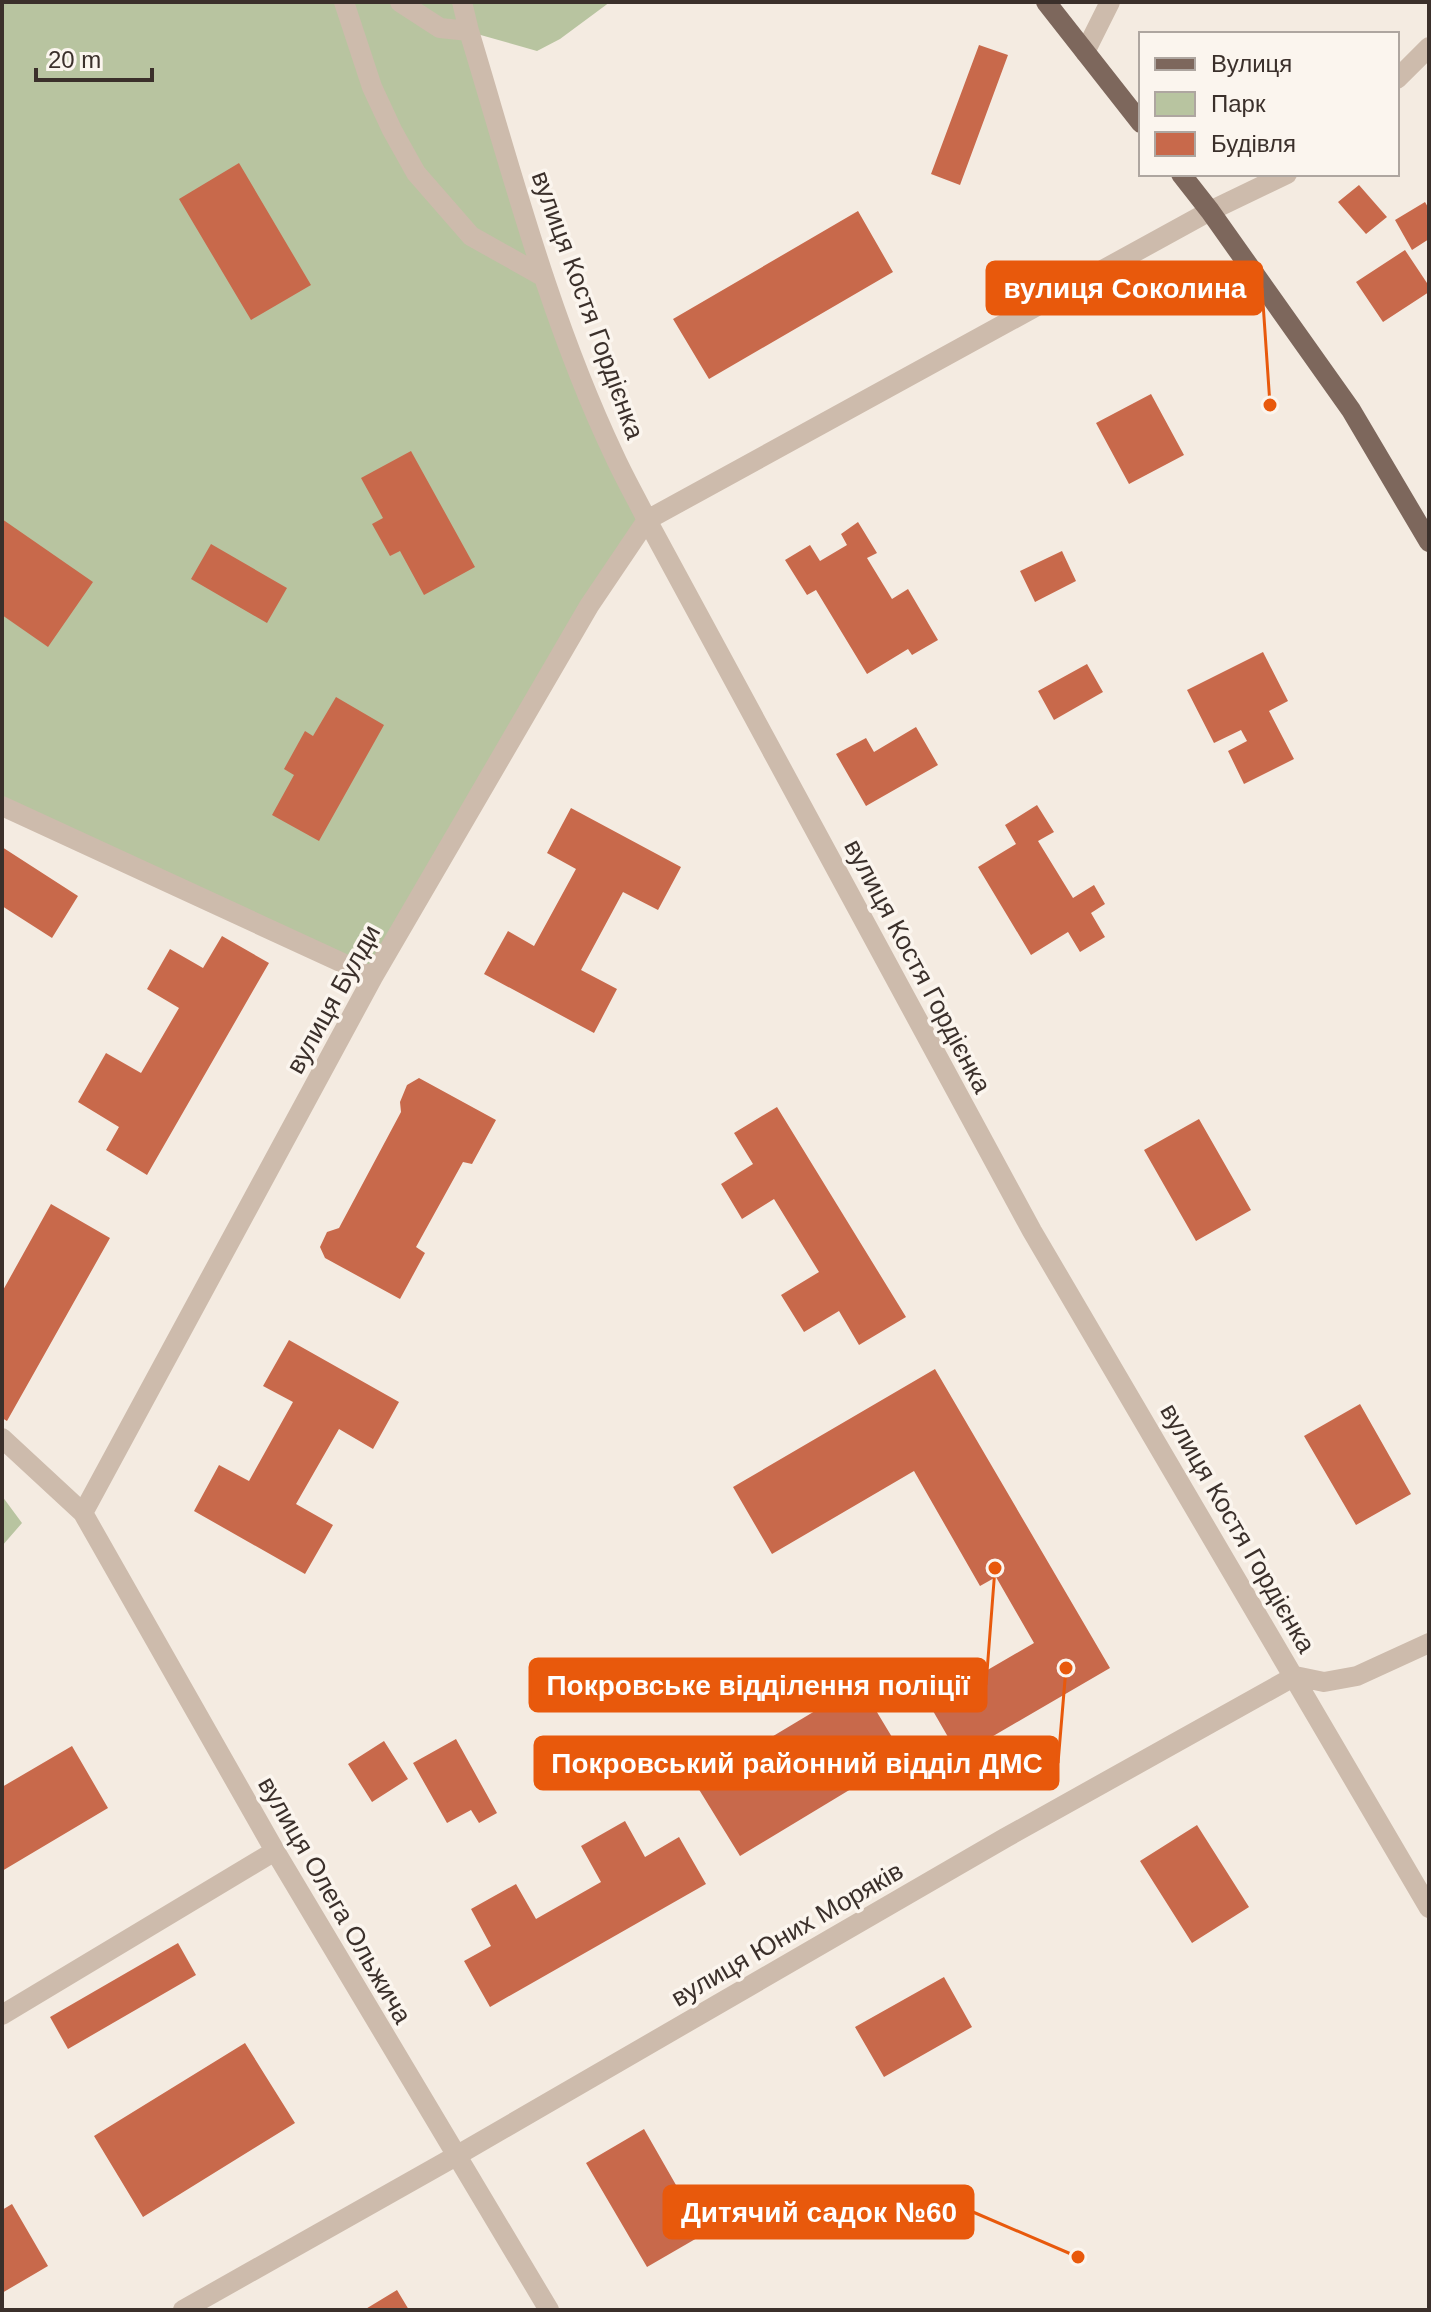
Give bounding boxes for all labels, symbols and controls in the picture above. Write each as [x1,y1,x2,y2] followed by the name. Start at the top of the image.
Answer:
[36,32,152,82] scale bar
[1139,32,1399,176] legend
[48,46,101,73] text: 20 m
[1211,50,1292,77] text: Вулиця
[1211,90,1266,117] text: Парк
[1211,130,1296,157] text: Будівля
[526,167,651,444] street label: вулиця Костя Гордієнка
[987,262,1262,314] callout: вулиця Соколина
[1004,273,1247,304] text: вулиця Соколина
[838,834,998,1098] street label: вулиця Костя Гордієнка
[280,919,386,1079] street label: вулиця Булди
[1154,1398,1322,1659] street label: вулиця Костя Гордієнка
[530,1659,986,1711] callout: Покровське відділення поліції
[546,1670,971,1701] text: Покровське відділення поліції
[535,1737,1058,1789] callout: Покровський районний відділ ДМС
[551,1748,1043,1779] text: Покровський районний відділ ДМС
[252,1771,418,2029] street label: вулиця Олега Ольжича
[666,1855,908,2013] street label: вулиця Юних Моряків
[664,2186,973,2238] callout: Дитячий садок №60
[681,2197,957,2228] text: Дитячий садок №60

